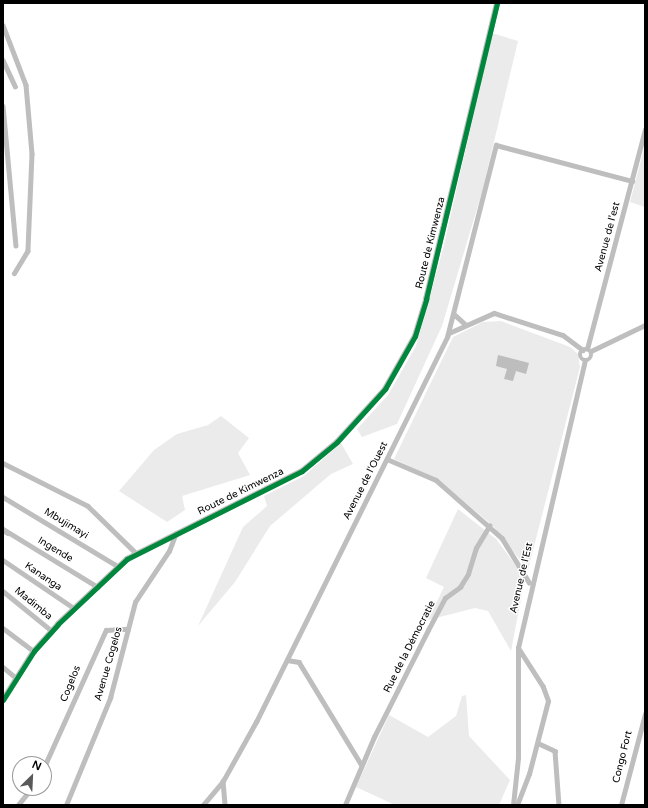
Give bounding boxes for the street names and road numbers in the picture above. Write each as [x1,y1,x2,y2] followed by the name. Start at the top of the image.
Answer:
[414,196,448,290] street label: Route de Kimwenza
[593,201,623,273] street label: Avenue de l'est
[341,440,391,522] street label: Avenue de l'Ouest
[196,466,286,518] street label: Route de Kimwenza
[42,506,90,542] street label: Mbujimayi
[35,535,75,565] street label: Ingende
[508,541,536,615] street label: Avenue de l'Est
[22,560,64,594] street label: Kananga
[12,585,54,623] street label: Madimba
[382,599,438,695] street label: Rue de la Démocratie
[93,626,125,702] street label: Avenue Cogelos
[58,664,84,704] street label: Cogelos
[611,730,635,784] street label: Congo Fort

